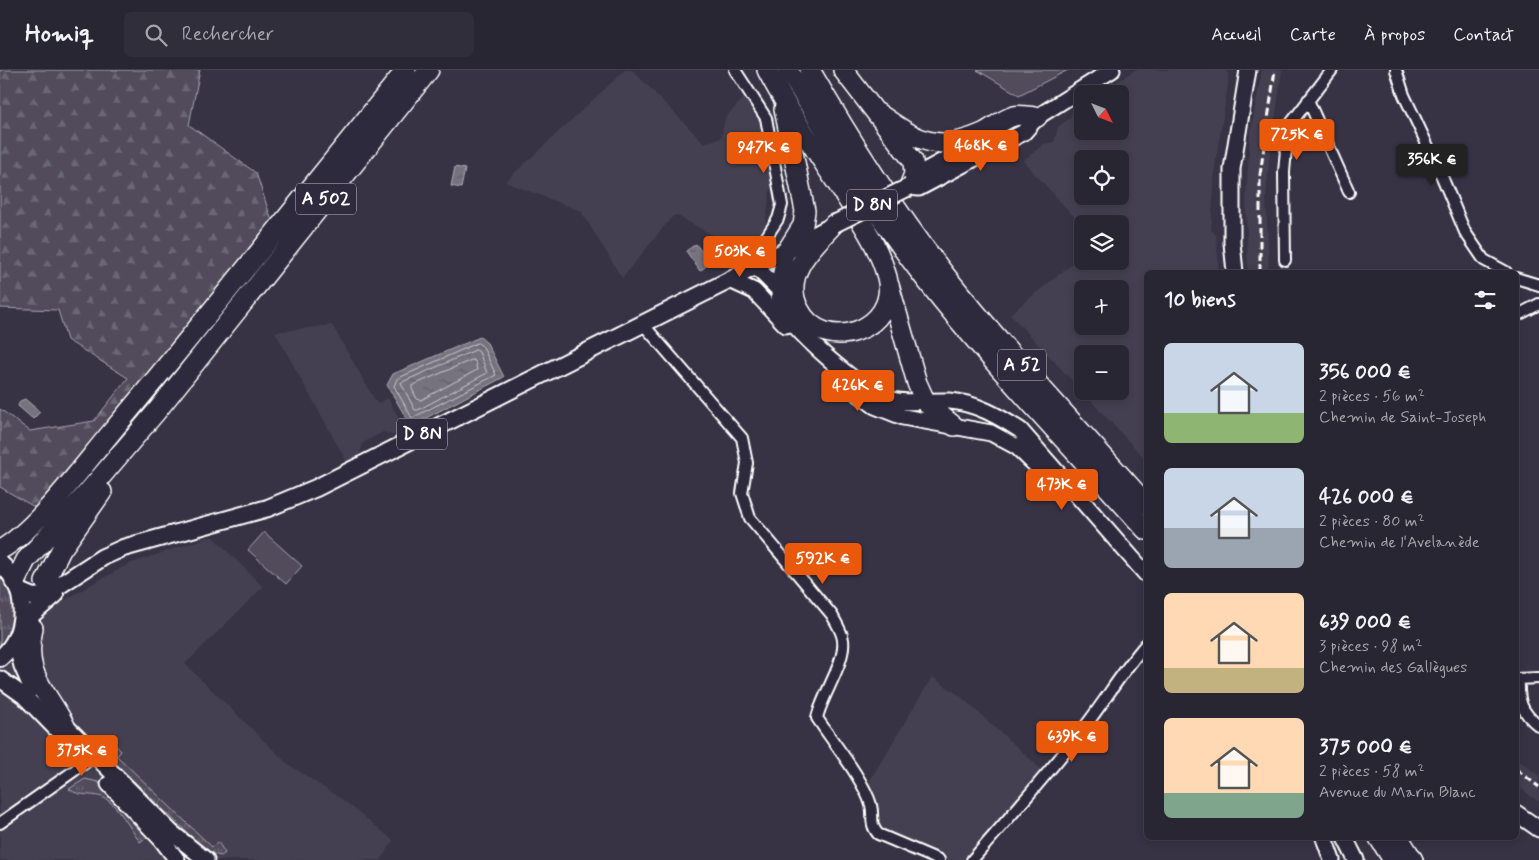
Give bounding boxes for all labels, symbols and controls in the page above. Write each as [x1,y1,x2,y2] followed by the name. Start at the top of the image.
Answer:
[124,12,474,57] search box
[25,19,94,50] text: Homiq
[142,21,170,49] icon: search
[182,22,274,47] text: Rechercher
[1211,23,1262,47] text: Accueil
[1290,23,1336,47] text: Carte
[1364,23,1425,47] text: À propos
[1453,23,1514,47] text: Contact
[1074,85,1129,140] north arrow
[1074,85,1129,400] map controls
[1256,118,1338,161] pin: 725K €
[1270,124,1324,145] text: 725K €
[940,129,1022,172] pin: 468K €
[723,132,805,174] pin: 947K €
[955,135,1007,156] text: 468K €
[738,137,790,158] text: 947K €
[1391,144,1473,186] pin: 356K €
[1407,149,1457,170] text: 356K €
[1074,150,1129,205] button: locate
[296,184,356,214] road number: A 502
[847,190,897,220] road number: D 8N
[1074,215,1129,270] button: layers
[699,236,781,278] pin: 503K €
[714,241,766,262] text: 503K €
[1074,280,1129,335] button: +
[1164,286,1236,314] text: 10 biens
[1471,286,1499,314] icon: filters
[1074,345,1129,400] button: −
[998,350,1046,380] road number: A 52
[1319,358,1411,386] text: 356 000 €
[1204,363,1264,423] icon: home
[817,370,899,412] pin: 426K €
[832,375,884,396] text: 426K €
[1319,386,1425,407] text: 2 pièces · 56 m²
[1319,407,1486,428] text: Chemin de Saint-Joseph
[397,418,447,449] road number: D 8N
[1021,468,1103,511] pin: 473K €
[1037,474,1087,495] text: 473K €
[1319,483,1414,511] text: 426 000 €
[1204,488,1264,548] icon: home
[1319,511,1425,532] text: 2 pièces · 80 m²
[1319,532,1480,553] text: Chemin de l'Avelanède
[782,542,864,585] pin: 592K €
[796,548,850,569] text: 592K €
[1319,608,1411,636] text: 639 000 €
[1204,613,1264,673] icon: home
[1319,636,1422,657] text: 3 pièces · 98 m²
[1319,657,1467,678] text: Chemin des Gallègues
[1031,720,1113,763] pin: 639K €
[1047,726,1097,747] text: 639K €
[1319,733,1412,761] text: 375 000 €
[41,734,123,777] pin: 375K €
[1204,738,1264,798] icon: home
[57,740,107,761] text: 375K €
[1319,761,1425,782] text: 2 pièces · 58 m²
[1319,782,1476,803] text: Avenue du Marin Blanc

